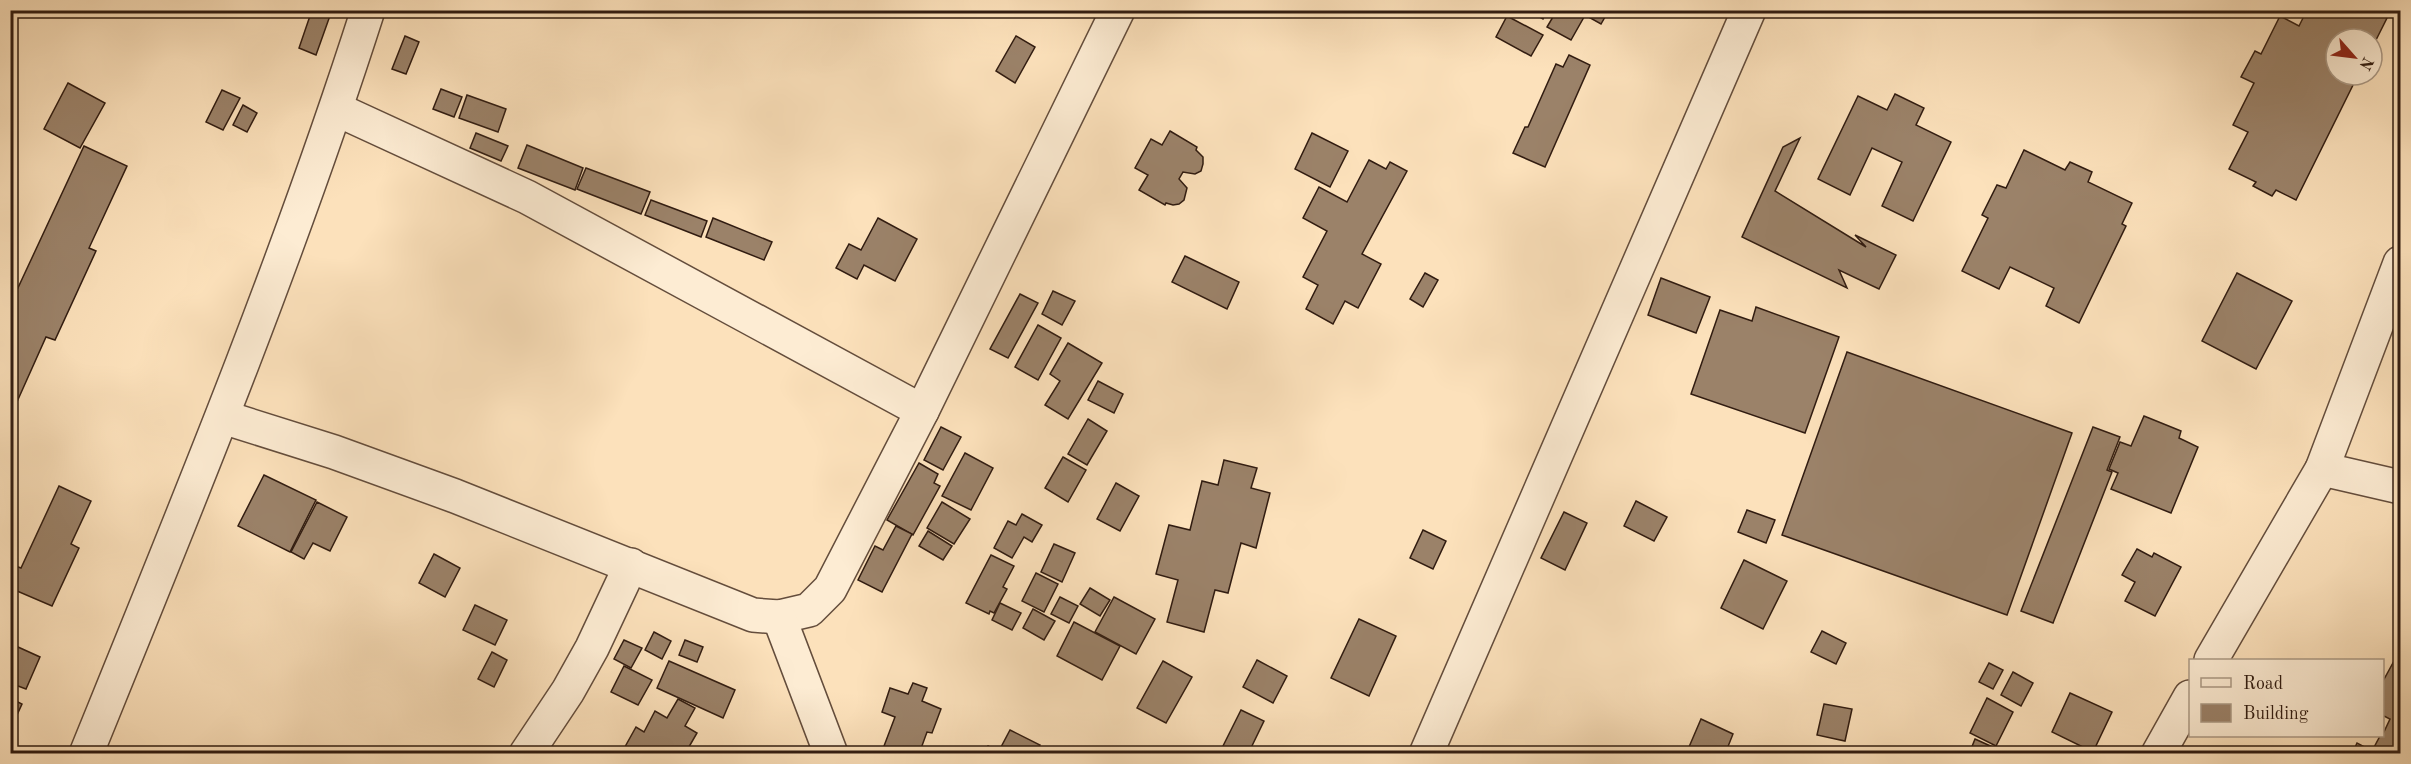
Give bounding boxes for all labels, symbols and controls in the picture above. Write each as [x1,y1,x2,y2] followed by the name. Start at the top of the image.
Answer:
[2324,27,2384,87] north arrow
[2355,54,2375,73] text: N
[2189,659,2384,737] legend
[2243,675,2283,693] text: Road
[2243,705,2309,723] text: Building

